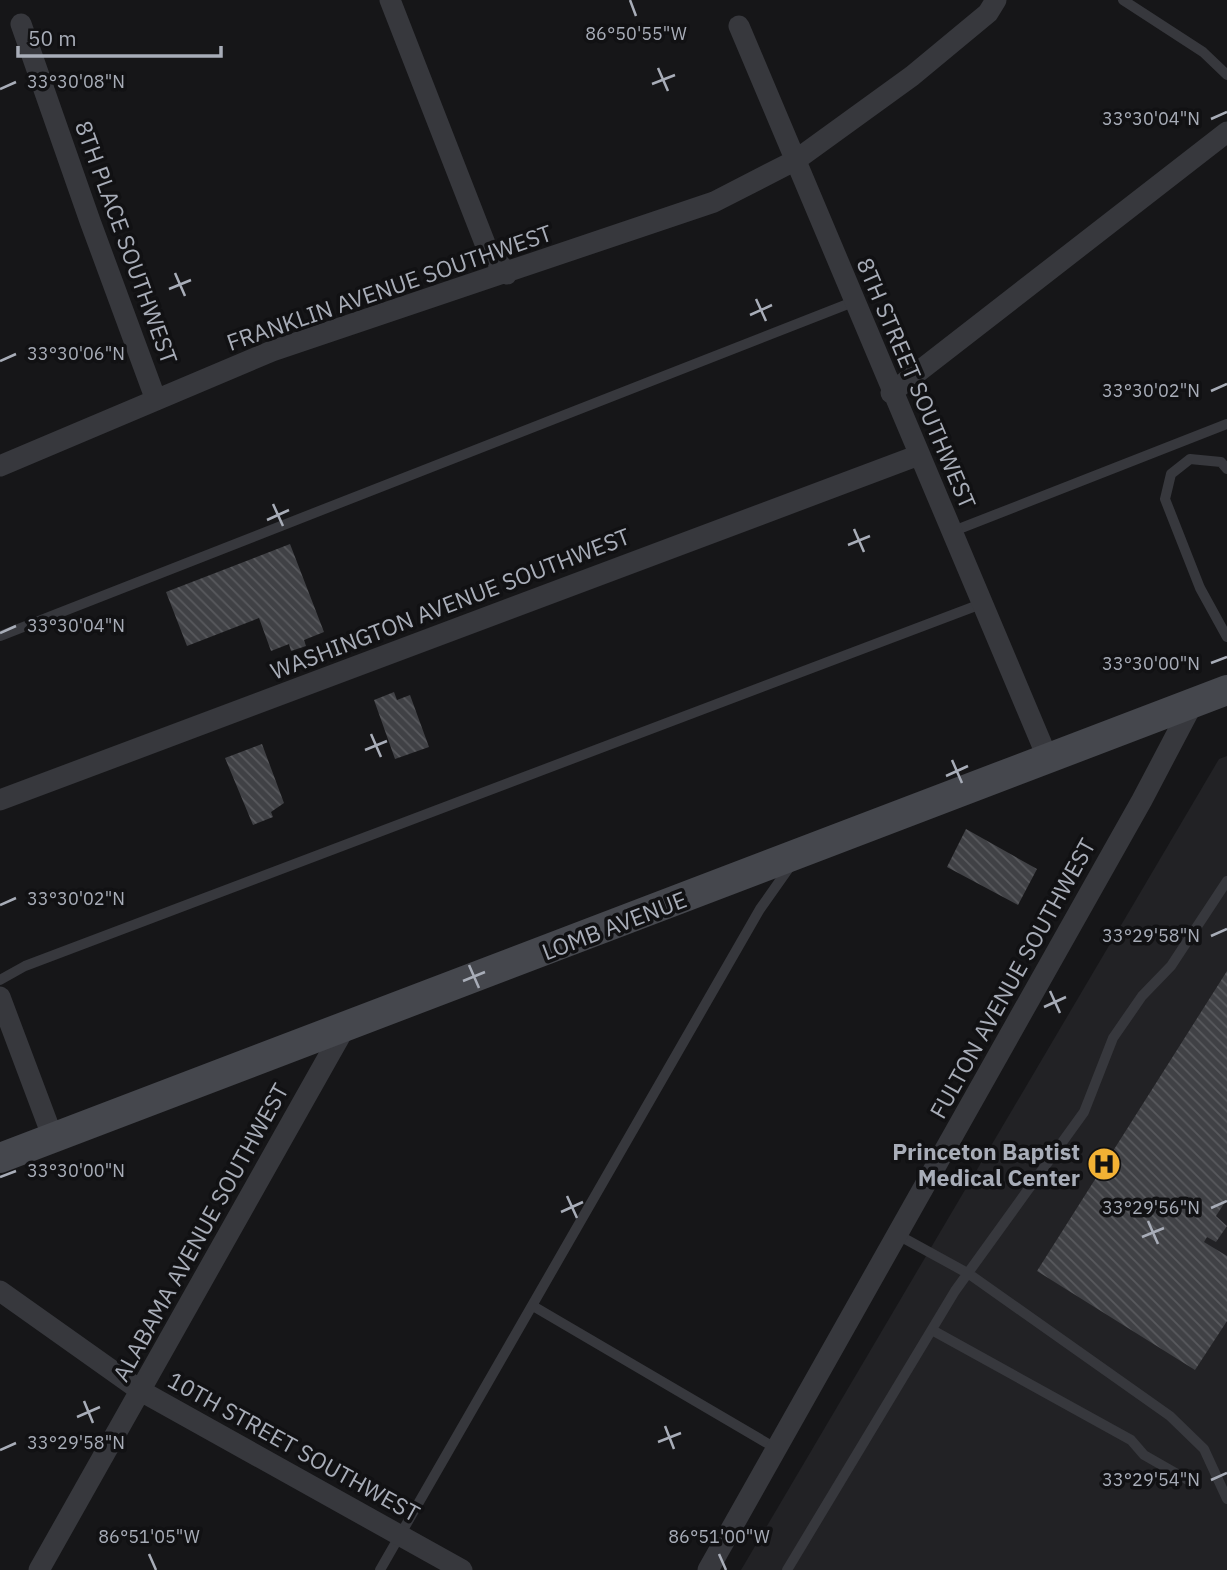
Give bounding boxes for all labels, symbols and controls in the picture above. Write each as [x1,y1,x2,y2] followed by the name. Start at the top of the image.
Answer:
[18,14,220,58] scale bar
[585,22,687,45] text: 86°50'55"W
[28,24,77,52] text: 50 m
[27,70,125,93] text: 33°30'08"N
[1102,107,1200,130] text: 33°30'04"N
[69,116,185,368] street label: 8TH PLACE SOUTHWEST
[222,217,556,357] street label: FRANKLIN AVENUE SOUTHWEST
[850,253,984,513] street label: 8TH STREET SOUTHWEST
[27,342,125,365] text: 33°30'06"N
[1102,379,1200,402] text: 33°30'02"N
[266,520,634,686] street label: WASHINGTON AVENUE SOUTHWEST
[27,614,125,637] text: 33°30'04"N
[1102,652,1200,675] text: 33°30'00"N
[922,833,1102,1123] street label: FULTON AVENUE SOUTHWEST
[537,884,691,966] street label: LOMB AVENUE
[27,887,125,910] text: 33°30'02"N
[1102,924,1200,947] text: 33°29'58"N
[105,1078,295,1386] street label: ALABAMA AVENUE SOUTHWEST
[892,1136,1080,1192] place label: Princeton Baptist Medical Center
[1085,1145,1123,1183] hospital icon: Princeton Baptist Medical Center
[27,1159,125,1182] text: 33°30'00"N
[1102,1196,1200,1219] text: 33°29'56"N
[163,1364,425,1528] street label: 10TH STREET SOUTHWEST
[27,1431,125,1454] text: 33°29'58"N
[1102,1468,1200,1491] text: 33°29'54"N
[98,1525,200,1548] text: 86°51'05"W
[668,1525,770,1548] text: 86°51'00"W

